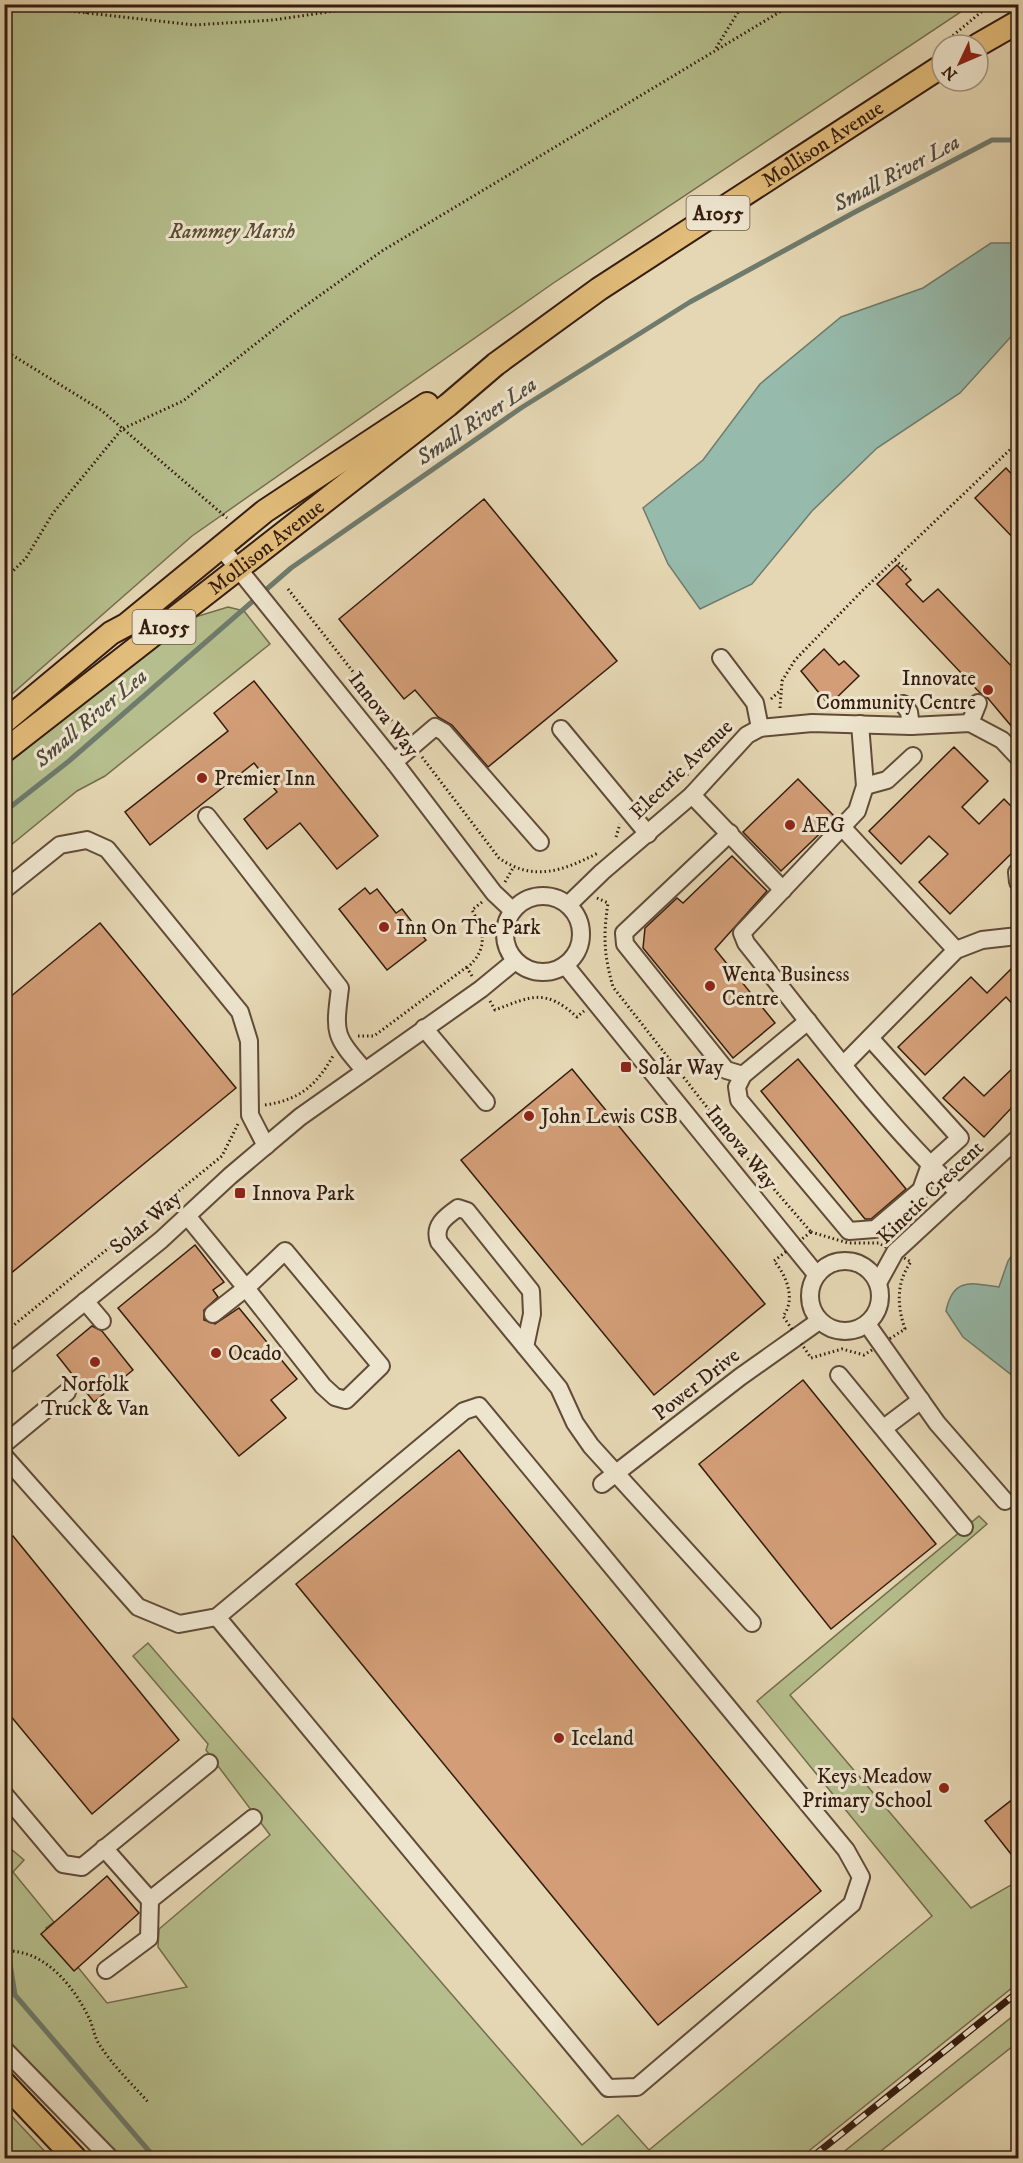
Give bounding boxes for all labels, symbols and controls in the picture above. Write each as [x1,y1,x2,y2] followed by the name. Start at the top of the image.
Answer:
[930,33,990,93] north arrow
[938,61,962,84] text: N
[757,95,889,194] street label: Mollison Avenue
[828,129,965,218] water label: Small River Lea
[686,196,750,230] road number: A1055
[168,219,295,245] park label: Rammey Marsh
[411,371,542,472] water label: Small River Lea
[203,494,330,601] street label: Mollison Avenue
[132,610,195,644] road number: A1055
[28,663,153,774] water label: Small River Lea
[816,666,976,716] place label: Innovate Community Centre
[342,667,425,763] street label: Innova Way
[981,683,995,697] marker: Innovate Community Centre
[625,714,739,825] street label: Electric Avenue
[214,766,316,792] place label: Premier Inn
[195,771,209,785] marker: Premier Inn
[802,813,845,839] place label: AEG
[783,818,797,832] marker: AEG
[396,915,541,941] place label: Inn On The Park
[377,920,391,934] marker: Inn On The Park
[721,962,849,1012] place label: Wenta Business Centre
[703,979,717,993] marker: Wenta Business Centre
[638,1055,724,1081] place label: Solar Way
[619,1060,633,1074] marker: Solar Way
[700,1101,783,1196] street label: Innova Way
[539,1104,678,1130] place label: John Lewis CSB
[522,1109,536,1123] marker: John Lewis CSB
[872,1135,990,1250] street label: Kinetic Crescent
[252,1181,355,1207] place label: Innova Park
[105,1185,188,1260] street label: Solar Way
[233,1186,247,1200] marker: Innova Park
[228,1341,282,1367] place label: Ocado
[648,1343,746,1427] street label: Power Drive
[209,1346,223,1360] marker: Ocado
[88,1355,102,1369] marker: Norfolk Truck & Van
[41,1372,149,1422] place label: Norfolk Truck & Van
[571,1726,634,1752] place label: Iceland
[552,1731,566,1745] marker: Iceland
[802,1764,933,1814] place label: Keys Meadow Primary School
[937,1781,951,1795] marker: Keys Meadow Primary School

